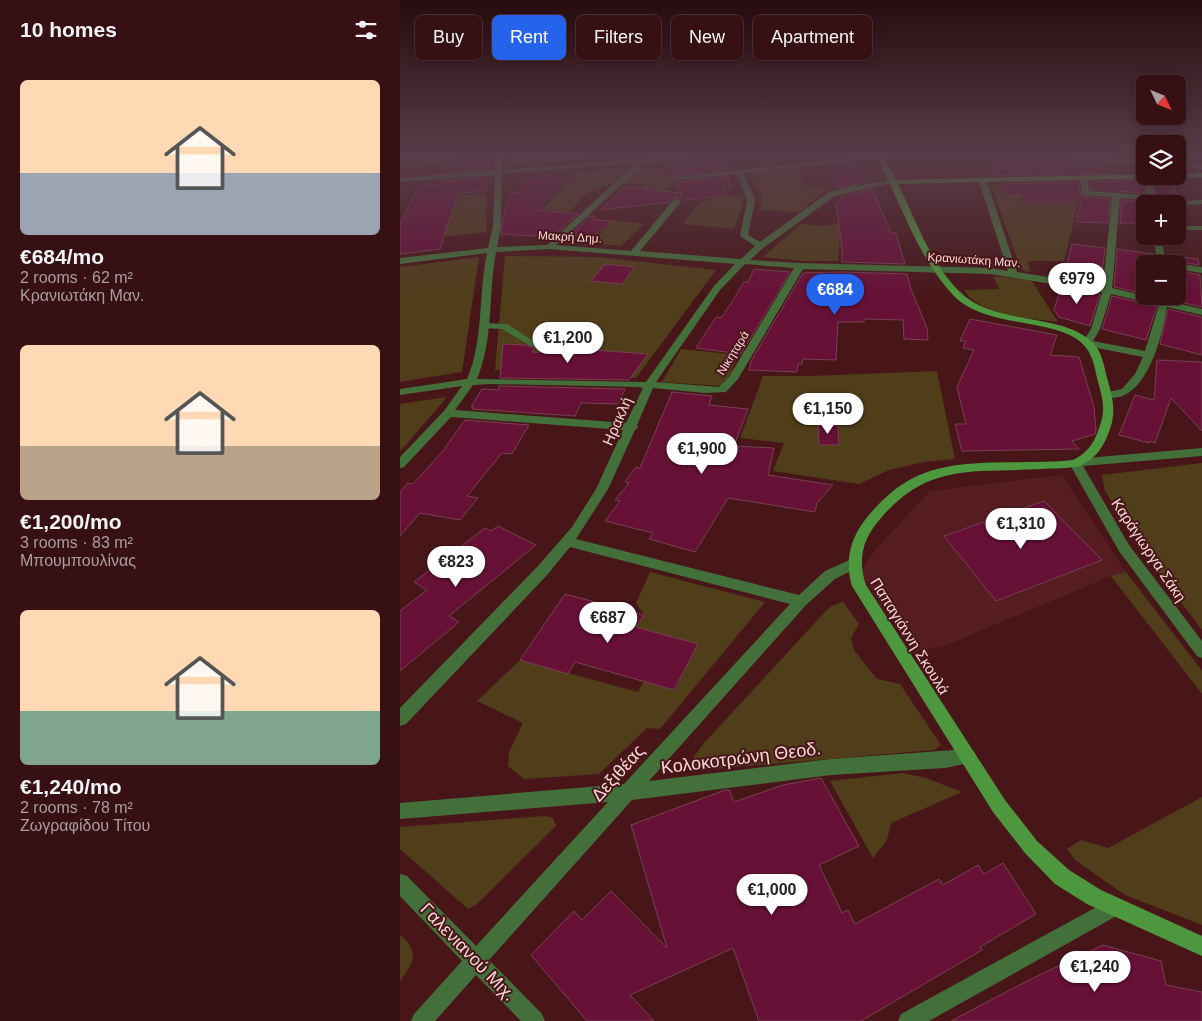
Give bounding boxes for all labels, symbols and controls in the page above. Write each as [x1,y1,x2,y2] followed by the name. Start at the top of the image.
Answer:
[415,15,482,60] chip: Buy
[492,15,566,60] chip: Rent
[576,15,661,60] chip: Filters
[671,15,743,60] chip: New
[753,15,872,60] chip: Apartment
[352,16,380,44] icon: filters
[20,18,117,41] text: 10 homes
[1136,75,1186,125] north arrow
[1136,75,1186,305] map controls
[155,113,245,203] icon: home
[1136,135,1186,185] button: layers
[1136,195,1186,245] button: +
[538,228,602,246] street label: Μακρή Δημ.
[20,245,104,268] text: €684/mo
[927,250,1021,270] street label: Κρανιωτάκη Μαν.
[1136,255,1186,305] button: −
[1047,262,1107,305] pin: €979
[20,269,133,286] text: 2 rooms · 62 m²
[1059,270,1095,287] text: €979
[805,274,865,316] pin: €684
[817,281,853,298] text: €684
[20,287,145,304] text: Κρανιωτάκη Μαν.
[527,322,609,364] pin: €1,200
[714,328,752,378] street label: Νικηταρά
[544,329,592,346] text: €1,200
[155,378,245,468] icon: home
[787,392,869,435] pin: €1,150
[599,394,635,448] street label: Ηρακλή
[804,400,852,417] text: €1,150
[661,432,743,475] pin: €1,900
[678,440,726,457] text: €1,900
[1108,495,1190,605] street label: Καράγιωργα Σάκη
[980,508,1062,550] pin: €1,310
[20,510,122,533] text: €1,200/mo
[997,515,1045,532] text: €1,310
[20,534,133,551] text: 3 rooms · 83 m²
[426,546,486,588] pin: €823
[20,552,136,569] text: Μπουμπουλίνας
[438,553,474,570] text: €823
[867,574,953,698] street label: Παπαγιάννη Σκουλά
[578,602,638,644] pin: €687
[590,609,626,626] text: €687
[155,643,245,733] icon: home
[660,738,822,778] street label: Κολοκοτρώνη Θεοδ.
[587,740,649,805] street label: Δεξιθέας
[20,775,122,798] text: €1,240/mo
[20,799,133,816] text: 2 rooms · 78 m²
[20,817,150,834] text: Ζωγραφίδου Τίτου
[731,874,813,916] pin: €1,000
[748,881,796,898] text: €1,000
[416,899,520,1005] street label: Γαλενιανού Μιχ.
[1054,950,1136,993] pin: €1,240
[1071,958,1119,975] text: €1,240

